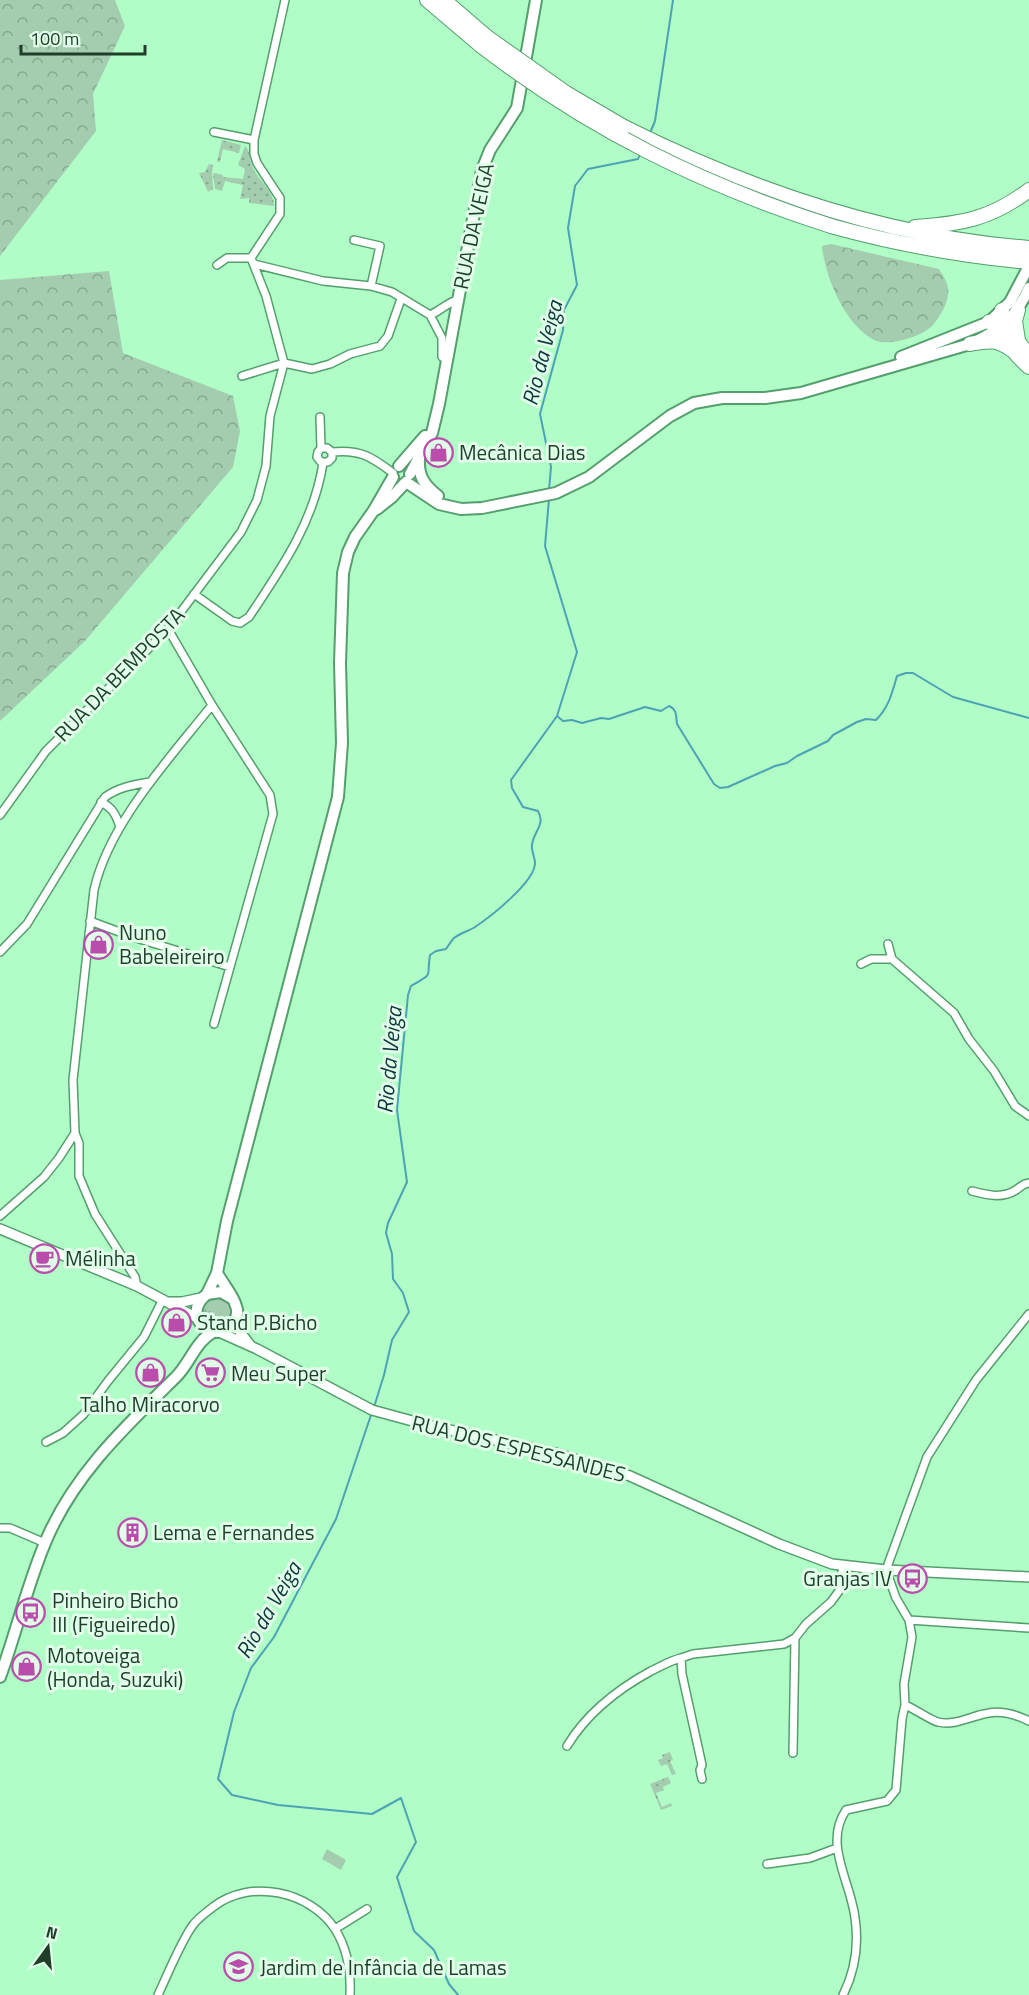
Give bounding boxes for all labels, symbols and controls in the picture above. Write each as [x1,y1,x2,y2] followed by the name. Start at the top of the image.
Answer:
[21,18,146,56] scale bar
[30,25,79,52] text: 100 m
[444,159,502,292] street label: RUA DA VEIGA
[513,295,572,409] water label: Rio da Veiga
[422,436,454,468] shop icon: Mecânica Dias
[459,436,585,468] place label: Mecânica Dias
[46,599,192,749] street label: RUA DA BEMPOSTA
[119,916,225,972] place label: Nuno Babeleireiro
[82,928,114,960] shop icon: Nuno Babeleireiro
[367,1003,411,1115] water label: Rio da Veiga
[28,1242,60,1274] cafe icon: Mélinha
[65,1242,136,1274] place label: Mélinha
[160,1306,192,1338] shop icon: Stand P.Bicho
[197,1306,317,1338] place label: Stand P.Bicho
[134,1357,166,1389] shop icon: Talho Miracorvo
[194,1357,226,1389] supermarket icon: Meu Super
[231,1357,326,1389] place label: Meu Super
[80,1388,220,1420] place label: Talho Miracorvo
[409,1406,629,1490] street label: RUA DOS ESPESSANDES
[116,1516,148,1548] building icon: Lema e Fernandes
[153,1516,315,1548] place label: Lema e Fernandes
[227,1554,310,1665] water label: Rio da Veiga
[803,1562,892,1594] place label: Granjas IV
[897,1562,929,1594] bus stop icon: Granjas IV
[52,1584,179,1640] place label: Pinheiro Bicho III (Figueiredo)
[15,1596,47,1628] bus stop icon: Pinheiro Bicho III (Figueiredo)
[47,1639,183,1695] place label: Motoveiga (Honda, Suzuki)
[10,1651,42,1683] shop icon: Motoveiga (Honda, Suzuki)
[18,1917,78,1977] north arrow
[43,1919,60,1946] text: N
[223,1951,255,1983] school or university icon: Jardim de Infância de Lamas
[260,1951,507,1983] place label: Jardim de Infância de Lamas

